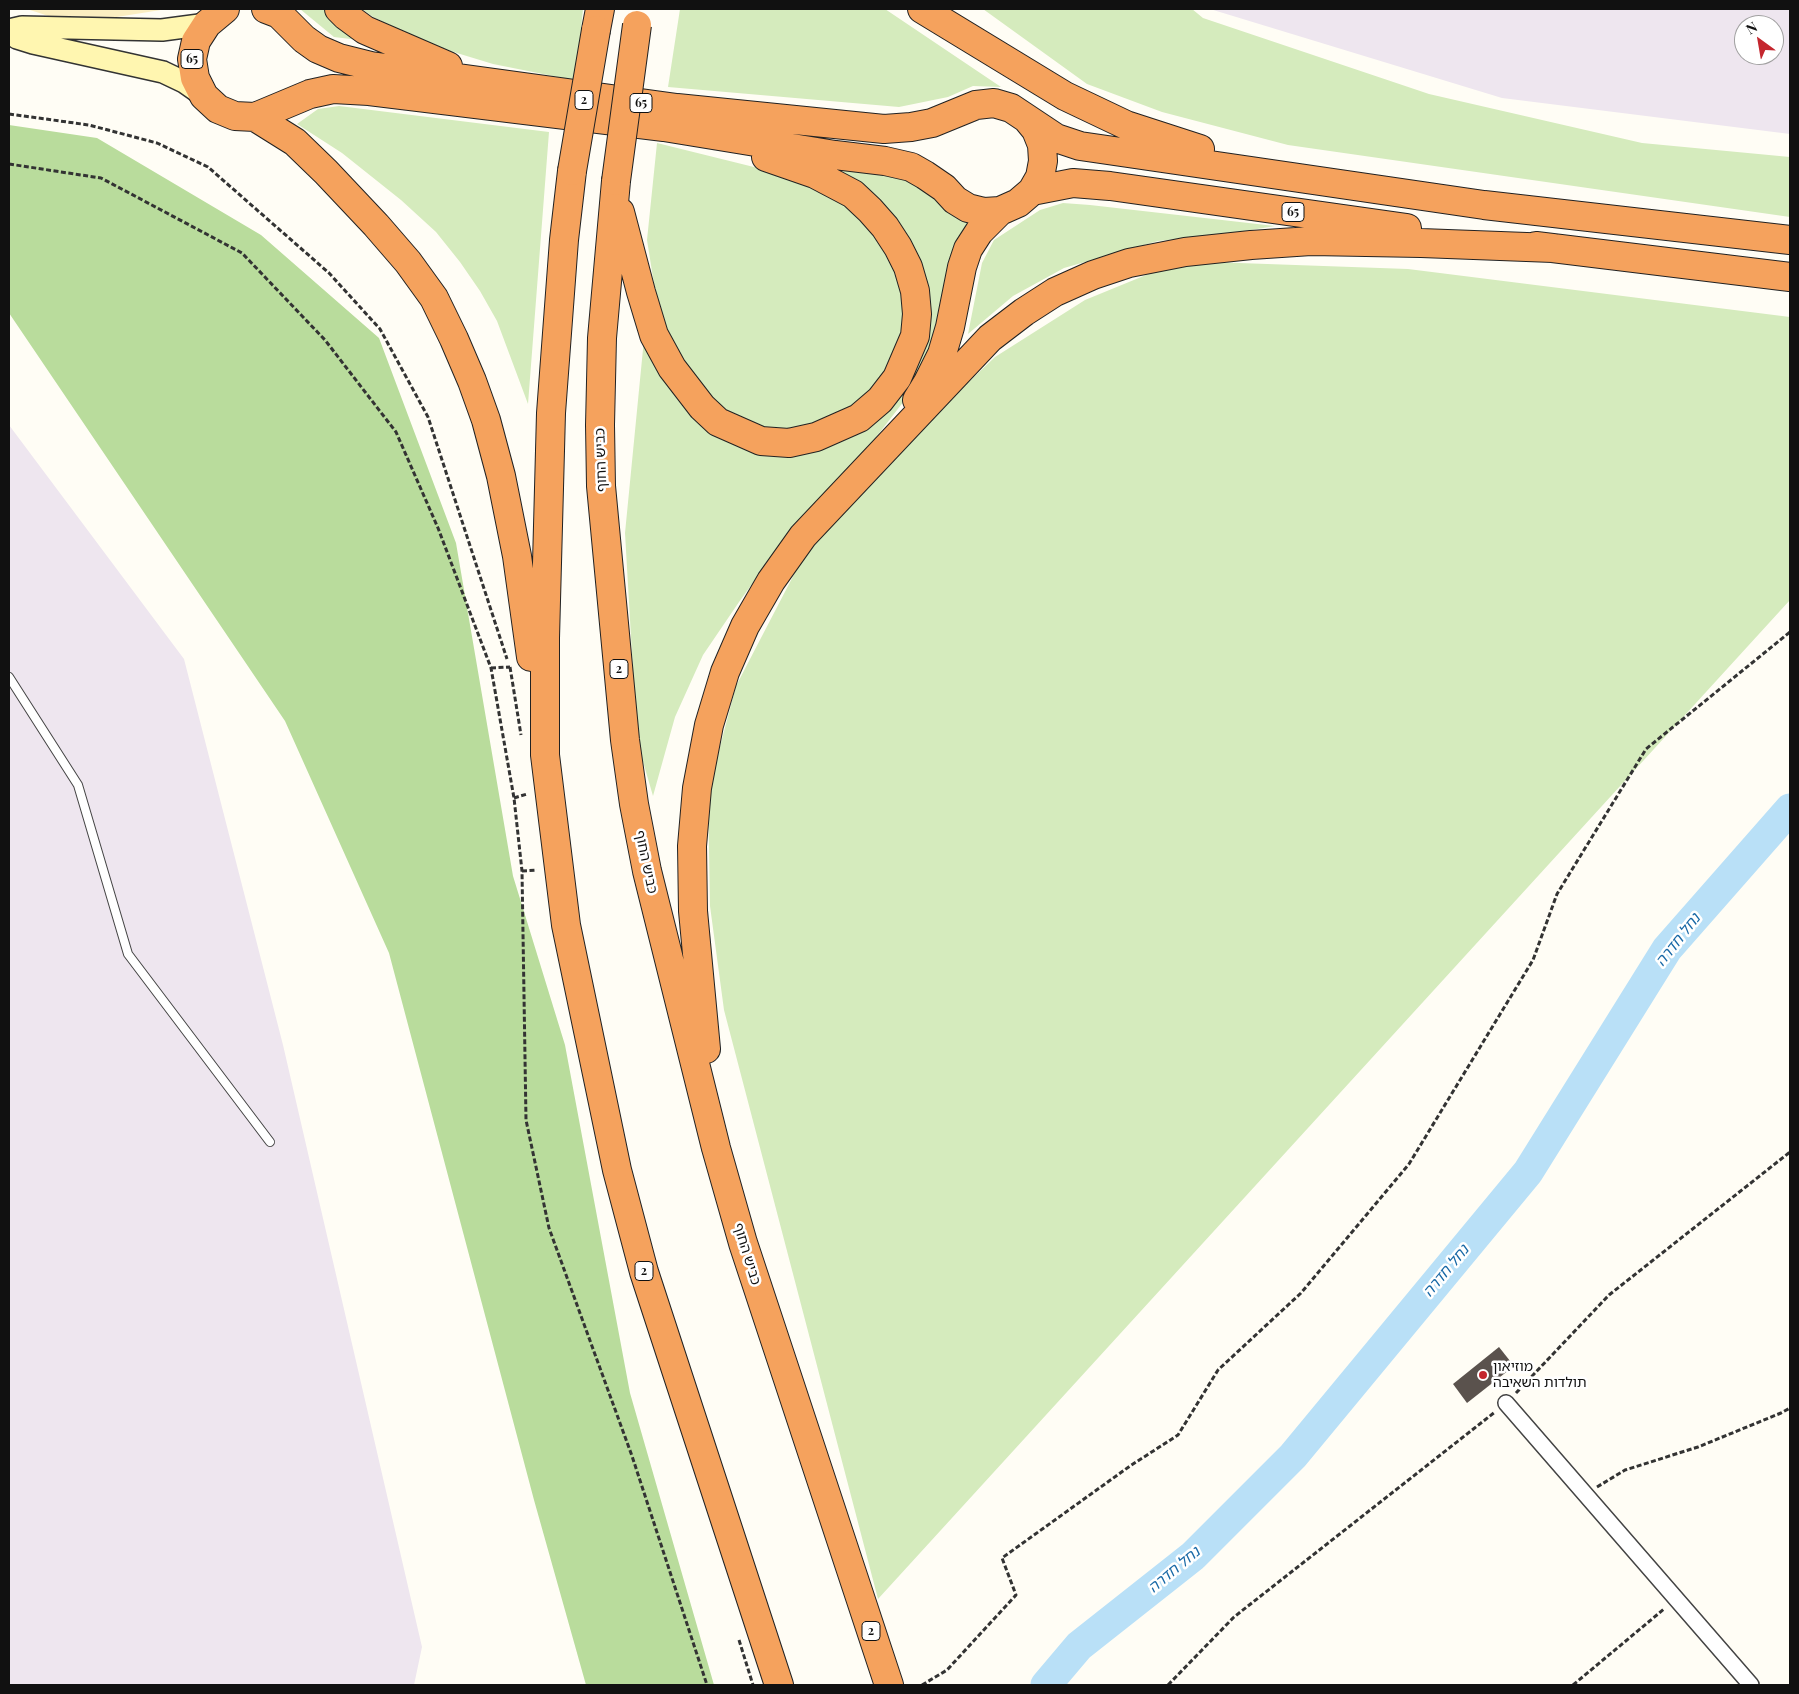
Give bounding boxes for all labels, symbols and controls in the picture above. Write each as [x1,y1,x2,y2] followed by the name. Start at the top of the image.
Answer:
[1734,15,1784,65] north arrow
[1742,17,1761,38] text: N
[181,50,203,68] road number: 65
[575,90,593,110] road number: 2
[630,94,652,112] road number: 65
[1282,202,1304,222] road number: 65
[591,428,611,492] street label: כביש החוף
[610,660,628,679] road number: 2
[631,829,661,895] street label: כביש החוף
[1652,910,1704,970] water label: נחל חדרה
[730,1221,764,1287] street label: כביש החוף
[1419,1241,1473,1301] water label: נחל חדרה
[635,1262,653,1280] road number: 2
[1493,1359,1587,1391] place label: מוזיאון תולדות השאיבה
[1477,1369,1489,1381] marker: מוזיאון תולדות השאיבה
[1144,1543,1204,1597] water label: נחל חדרה
[862,1622,880,1640] road number: 2

